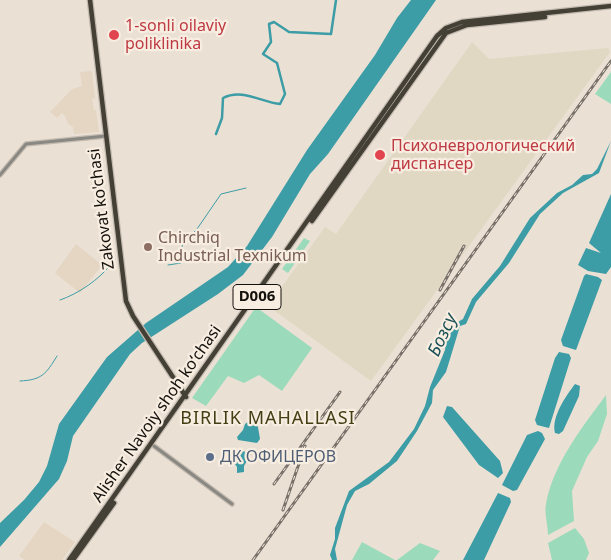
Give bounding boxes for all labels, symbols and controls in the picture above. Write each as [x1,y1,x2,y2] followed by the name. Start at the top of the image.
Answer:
[125,16,226,54] place label: 1-sonli oilaviy poliklinika
[107,28,121,42] marker: 1-sonli oilaviy poliklinika
[391,136,575,174] place label: Психоневрологический диспансер
[85,147,119,271] street label: Zakovat ko'chasi
[373,148,387,162] marker: Психоневрологический диспансер
[158,228,307,266] place label: Chirchiq Industrial Texnikum
[142,241,154,253] marker: Chirchiq Industrial Texnikum
[233,284,281,310] road number: D006
[424,310,462,360] water label: Бозсу
[88,322,226,506] street label: Alisher Navoiy shoh koʻchasi
[178,408,358,430] district label: BIRLIK MAHALLASI
[220,447,336,467] place label: ДК ОФИЦЕРОВ
[204,451,216,463] marker: ДК ОФИЦЕРОВ

